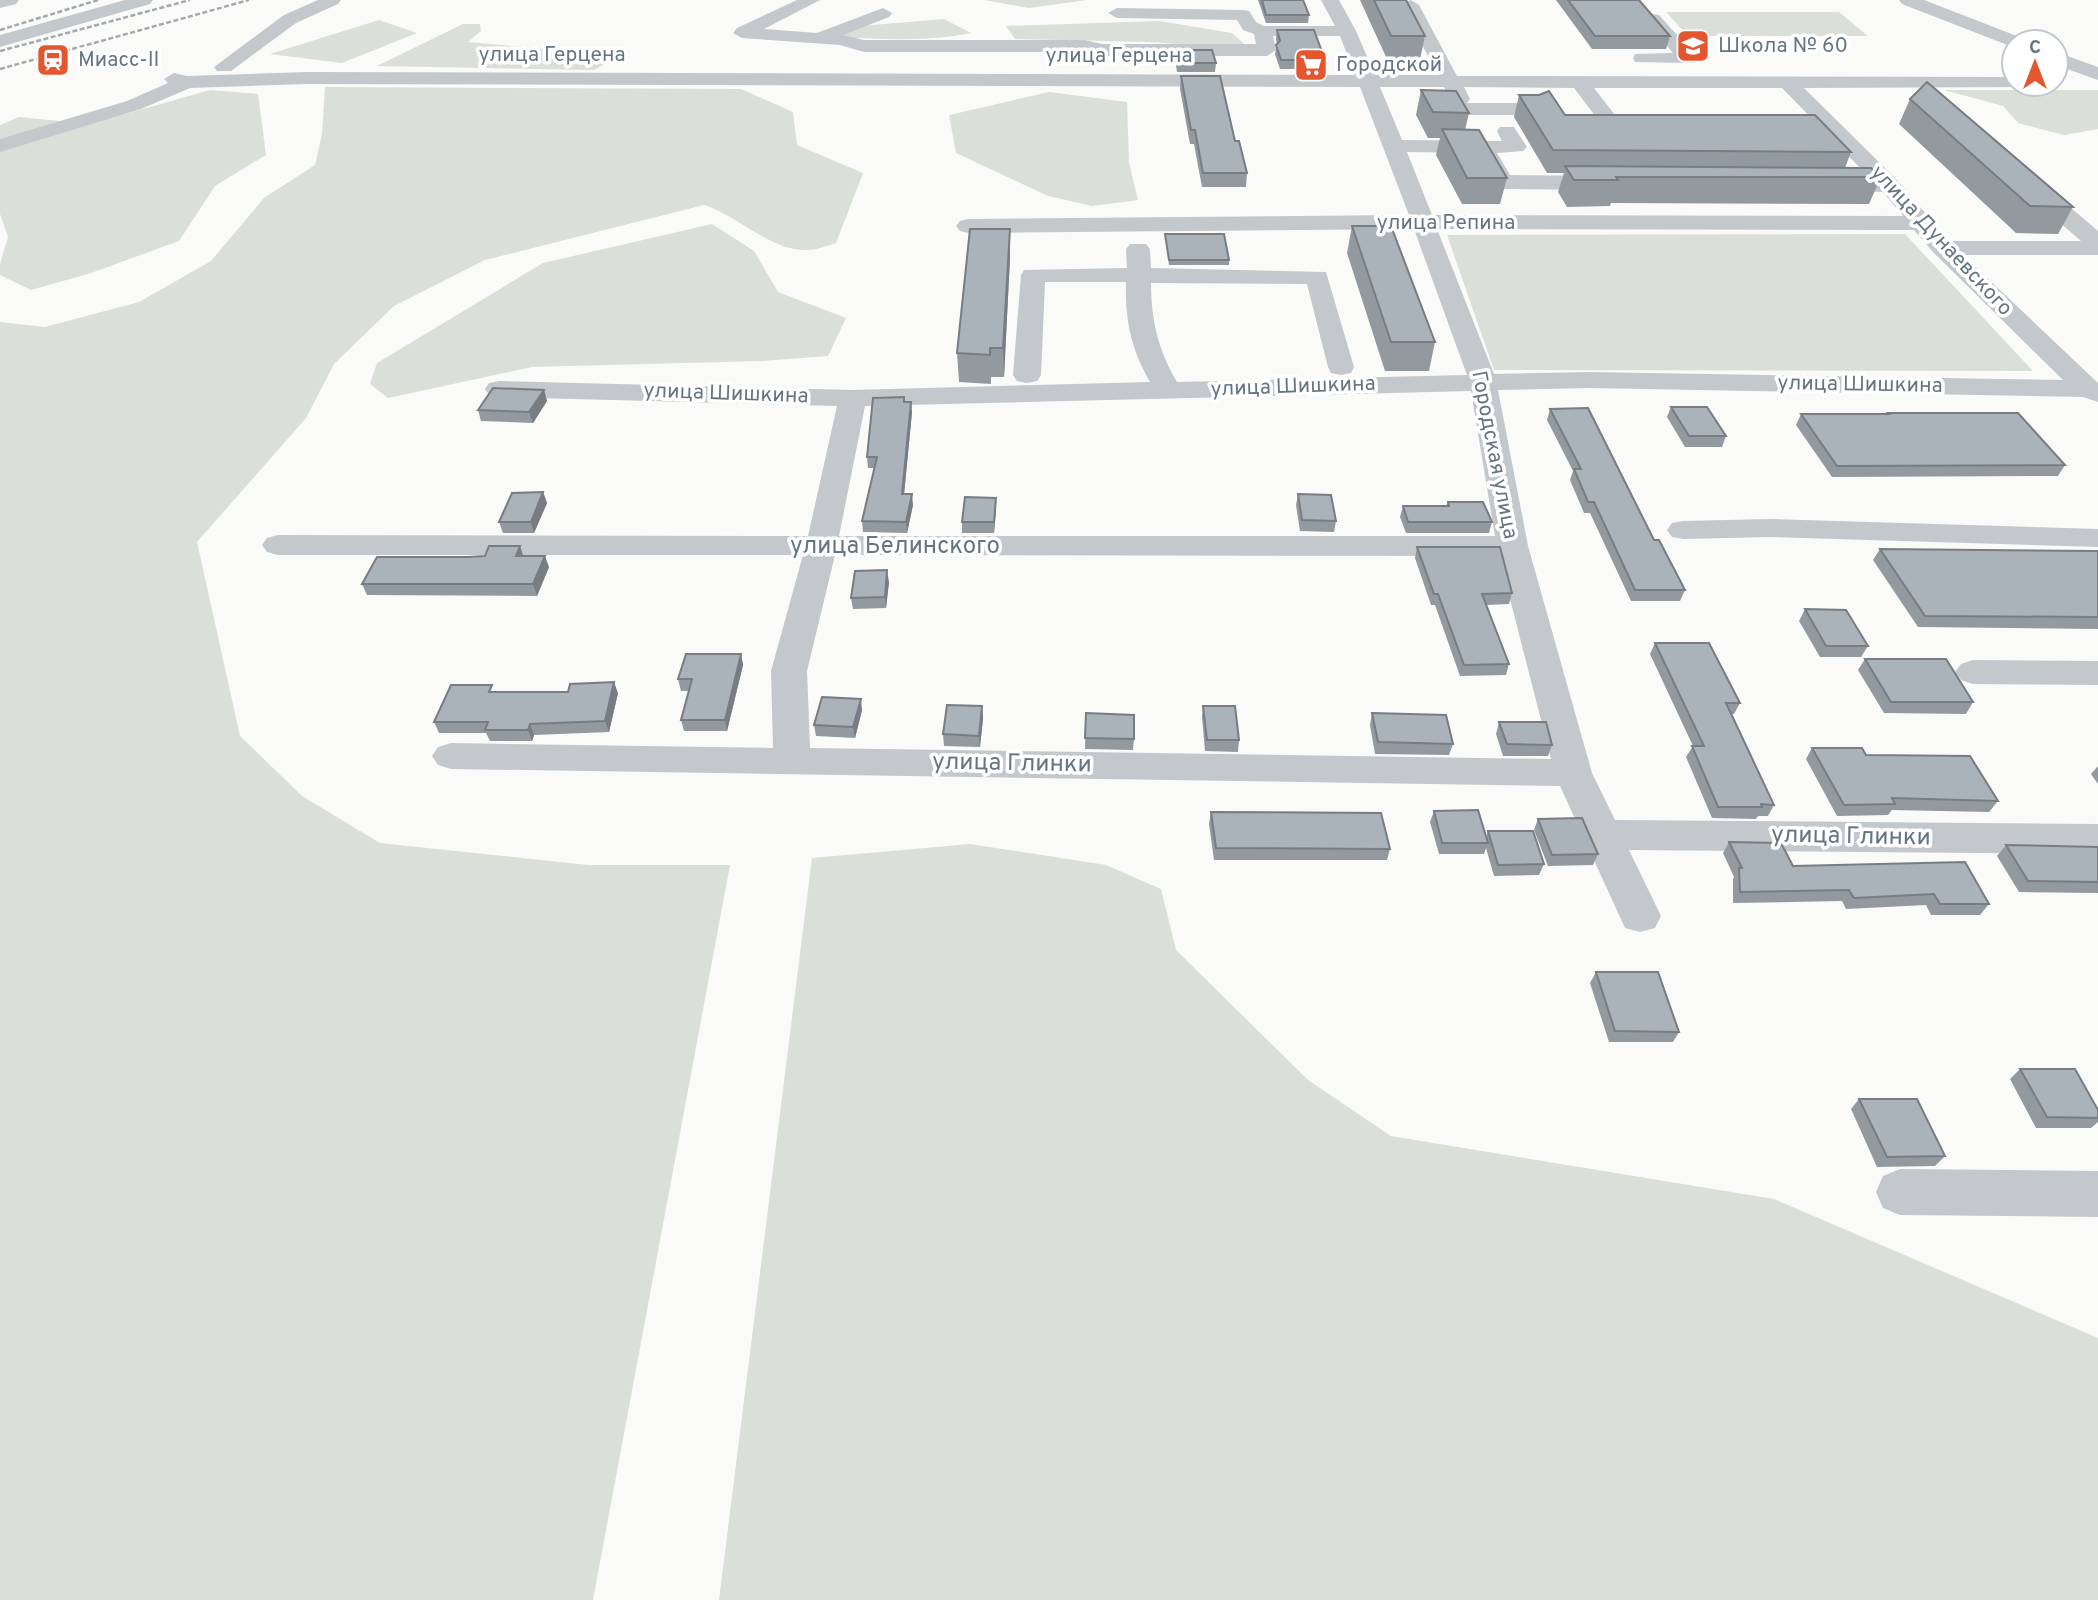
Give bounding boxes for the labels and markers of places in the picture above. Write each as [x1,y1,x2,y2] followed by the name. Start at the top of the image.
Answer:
[1674,27,1712,65] school or university icon: Школа № 60
[1718,33,1848,60] place label: Школа № 60
[34,41,72,79] station icon: Миасс-II
[1292,46,1330,84] supermarket icon: Городской
[78,47,160,74] place label: Миасс-II
[1336,52,1442,79] place label: Городской

